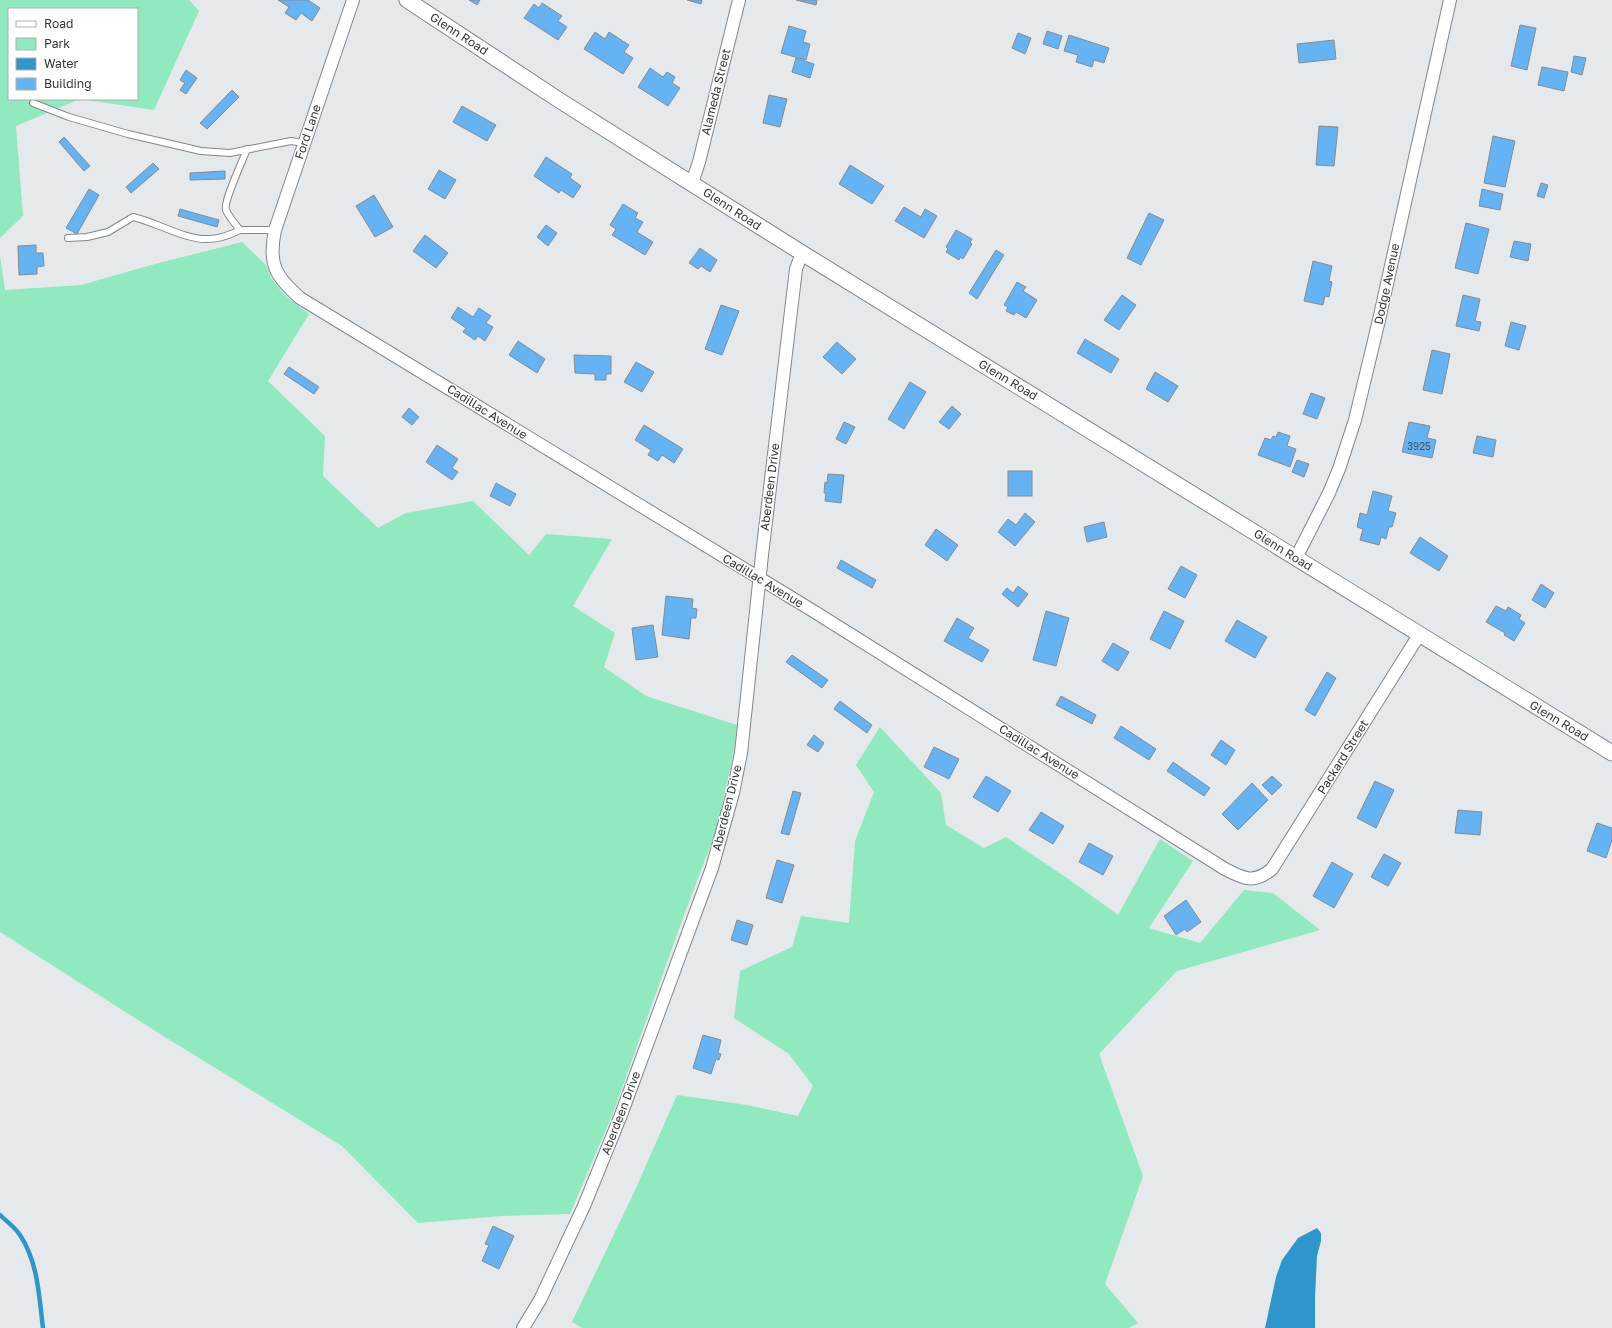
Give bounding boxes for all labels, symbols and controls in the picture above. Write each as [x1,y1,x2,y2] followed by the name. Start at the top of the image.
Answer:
[8,8,138,100] legend
[427,9,491,58] street label: Glenn Road
[44,16,73,31] text: Road
[44,36,70,51] text: Park
[698,47,734,137] street label: Alameda Street
[44,56,78,71] text: Water
[44,76,92,91] text: Building
[291,102,324,161] street label: Ford Lane
[700,184,764,233] street label: Glenn Road
[1371,242,1402,326] street label: Dodge Avenue
[976,356,1041,403] street label: Glenn Road
[444,381,530,442] street label: Cadillac Avenue
[1407,440,1431,452] house number: 3925
[757,442,782,532] street label: Aberdeen Drive
[1251,526,1315,574] street label: Glenn Road
[720,550,807,611] street label: Cadillac Avenue
[1527,697,1592,744] street label: Glenn Road
[1314,717,1372,797] street label: Packard Street
[996,721,1082,782] street label: Cadillac Avenue
[709,763,744,853] street label: Aberdeen Drive
[598,1069,643,1157] street label: Aberdeen Drive

